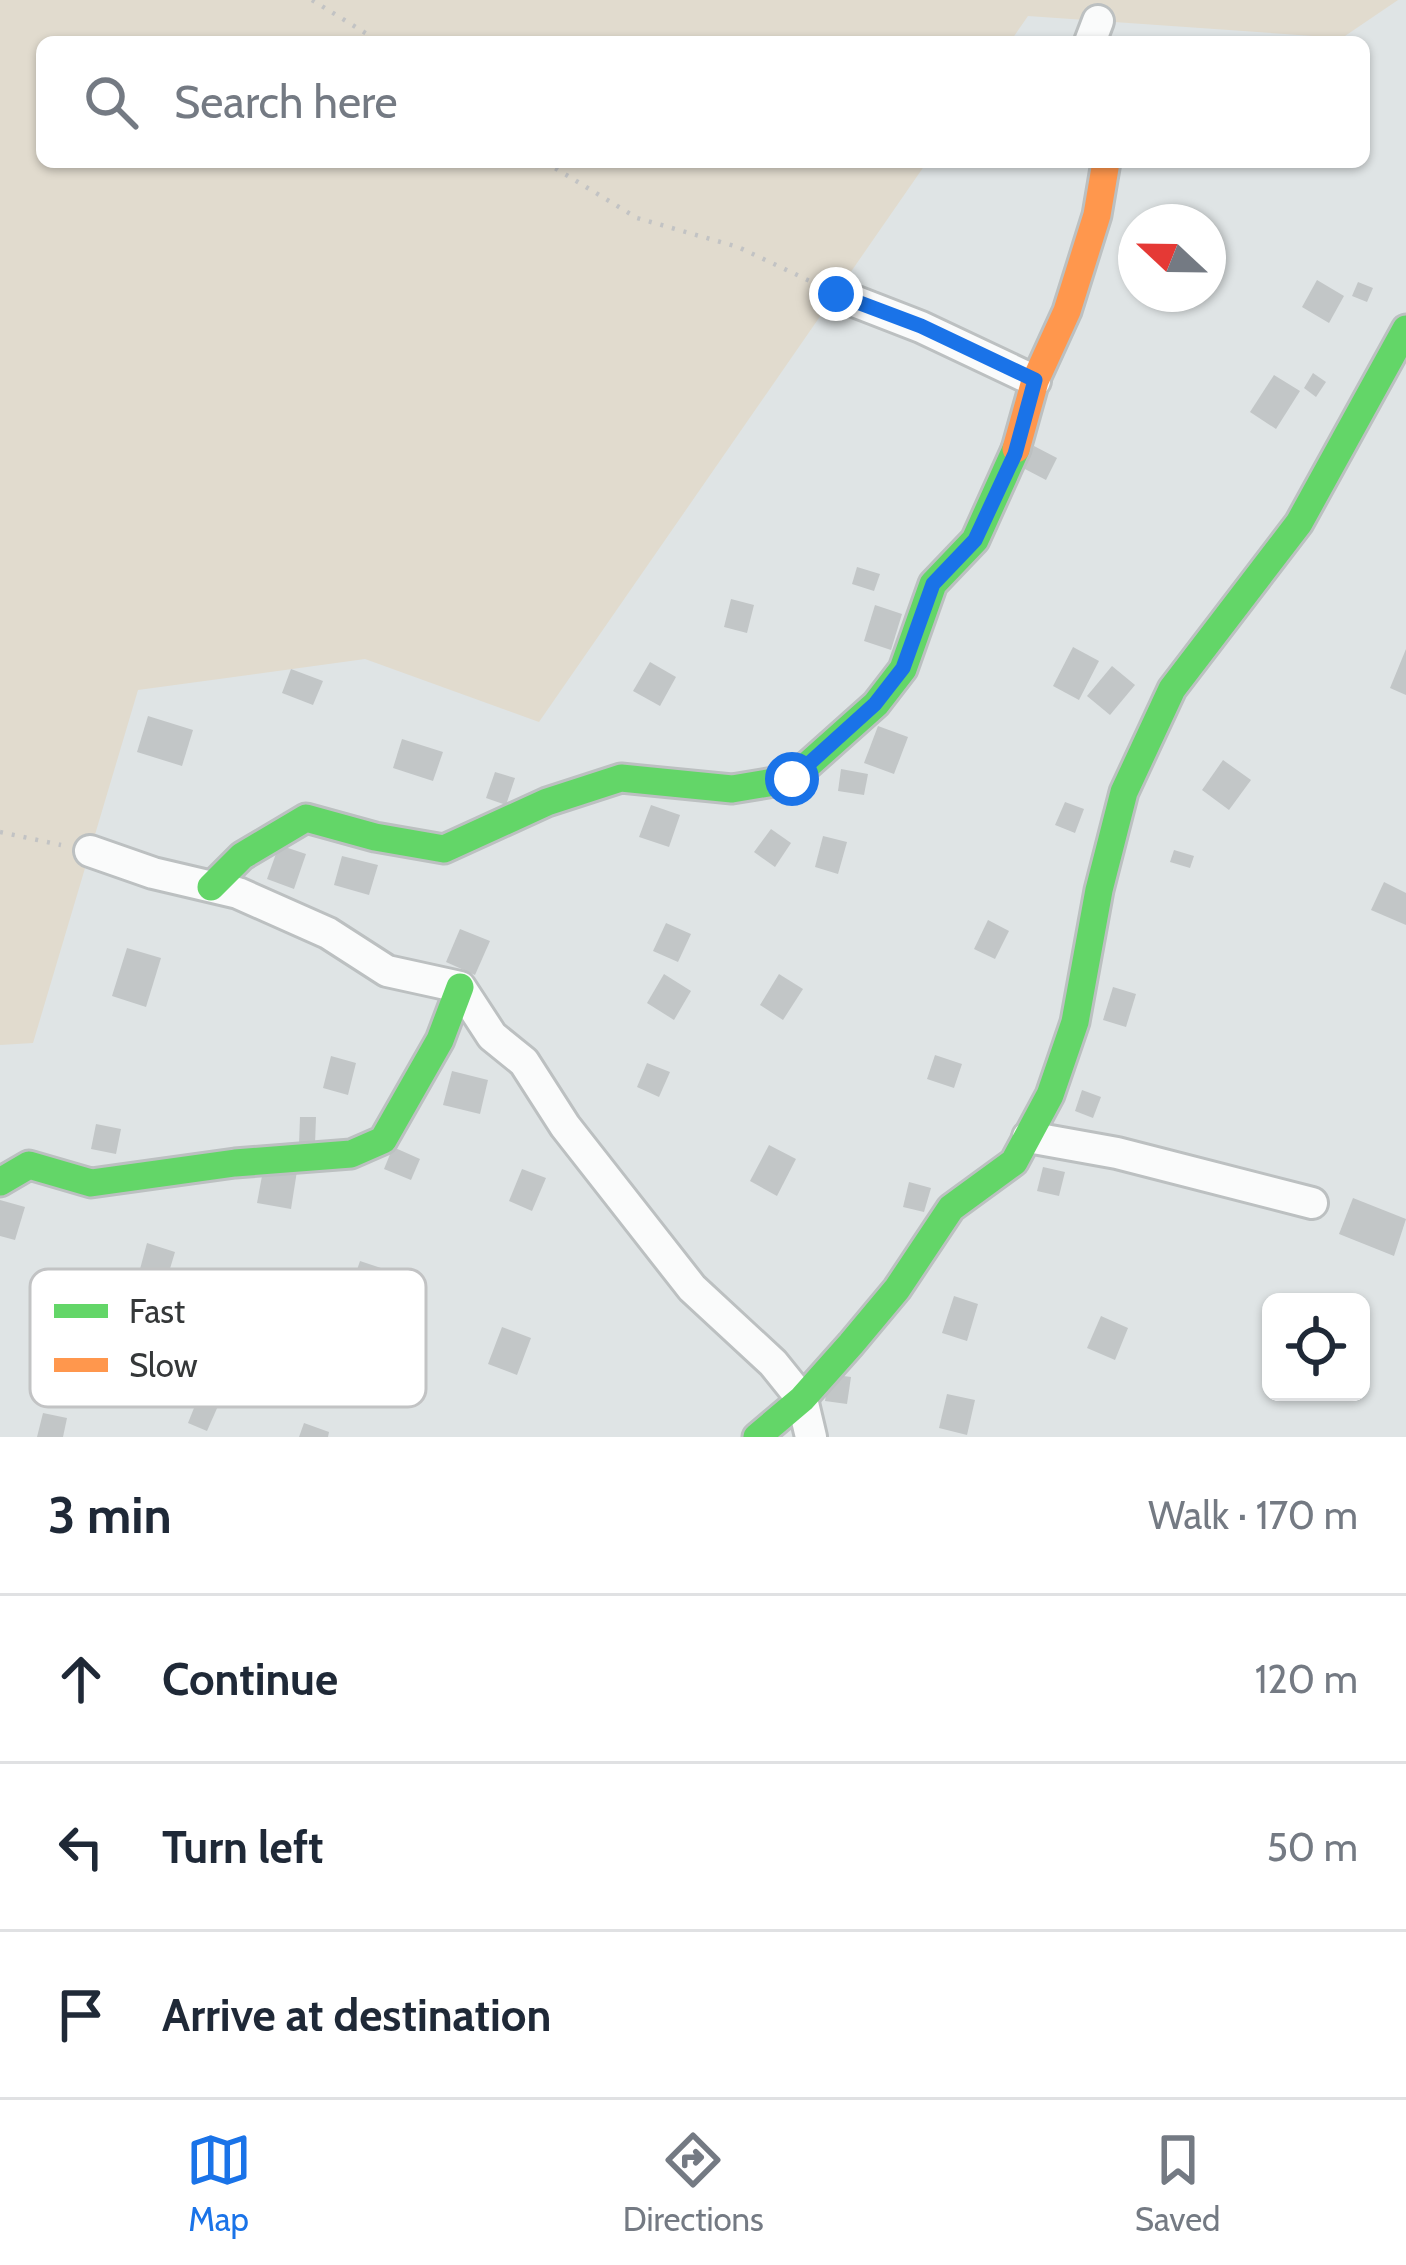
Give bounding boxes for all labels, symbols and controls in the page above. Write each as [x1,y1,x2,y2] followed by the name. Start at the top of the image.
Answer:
[36,36,1370,168] search box
[78,69,144,135] icon: search
[174,75,398,129] text: Search here
[1118,204,1226,312] north arrow
[809,267,863,321] route end
[765,752,819,806] route start
[30,1269,426,1407] legend
[129,1291,185,1331] text: Fast
[1262,1293,1370,1401] map controls
[1262,1293,1370,1401] button: locate
[129,1345,198,1385] text: Slow
[48,1484,172,1546] text: 3 min
[1148,1491,1358,1539] text: Walk · 170 m
[48,1646,114,1712] icon: ahead
[162,1652,338,1706] text: Continue
[1255,1655,1358,1703] text: 120 m
[48,1814,114,1880] icon: left
[162,1820,324,1874] text: Turn left
[1267,1823,1358,1871] text: 50 m
[48,1982,114,2048] icon: arrive
[162,1988,551,2042] text: Arrive at destination
[186,2127,252,2239] tab: Map
[623,2127,764,2239] tab: Directions
[1135,2127,1220,2239] tab: Saved

